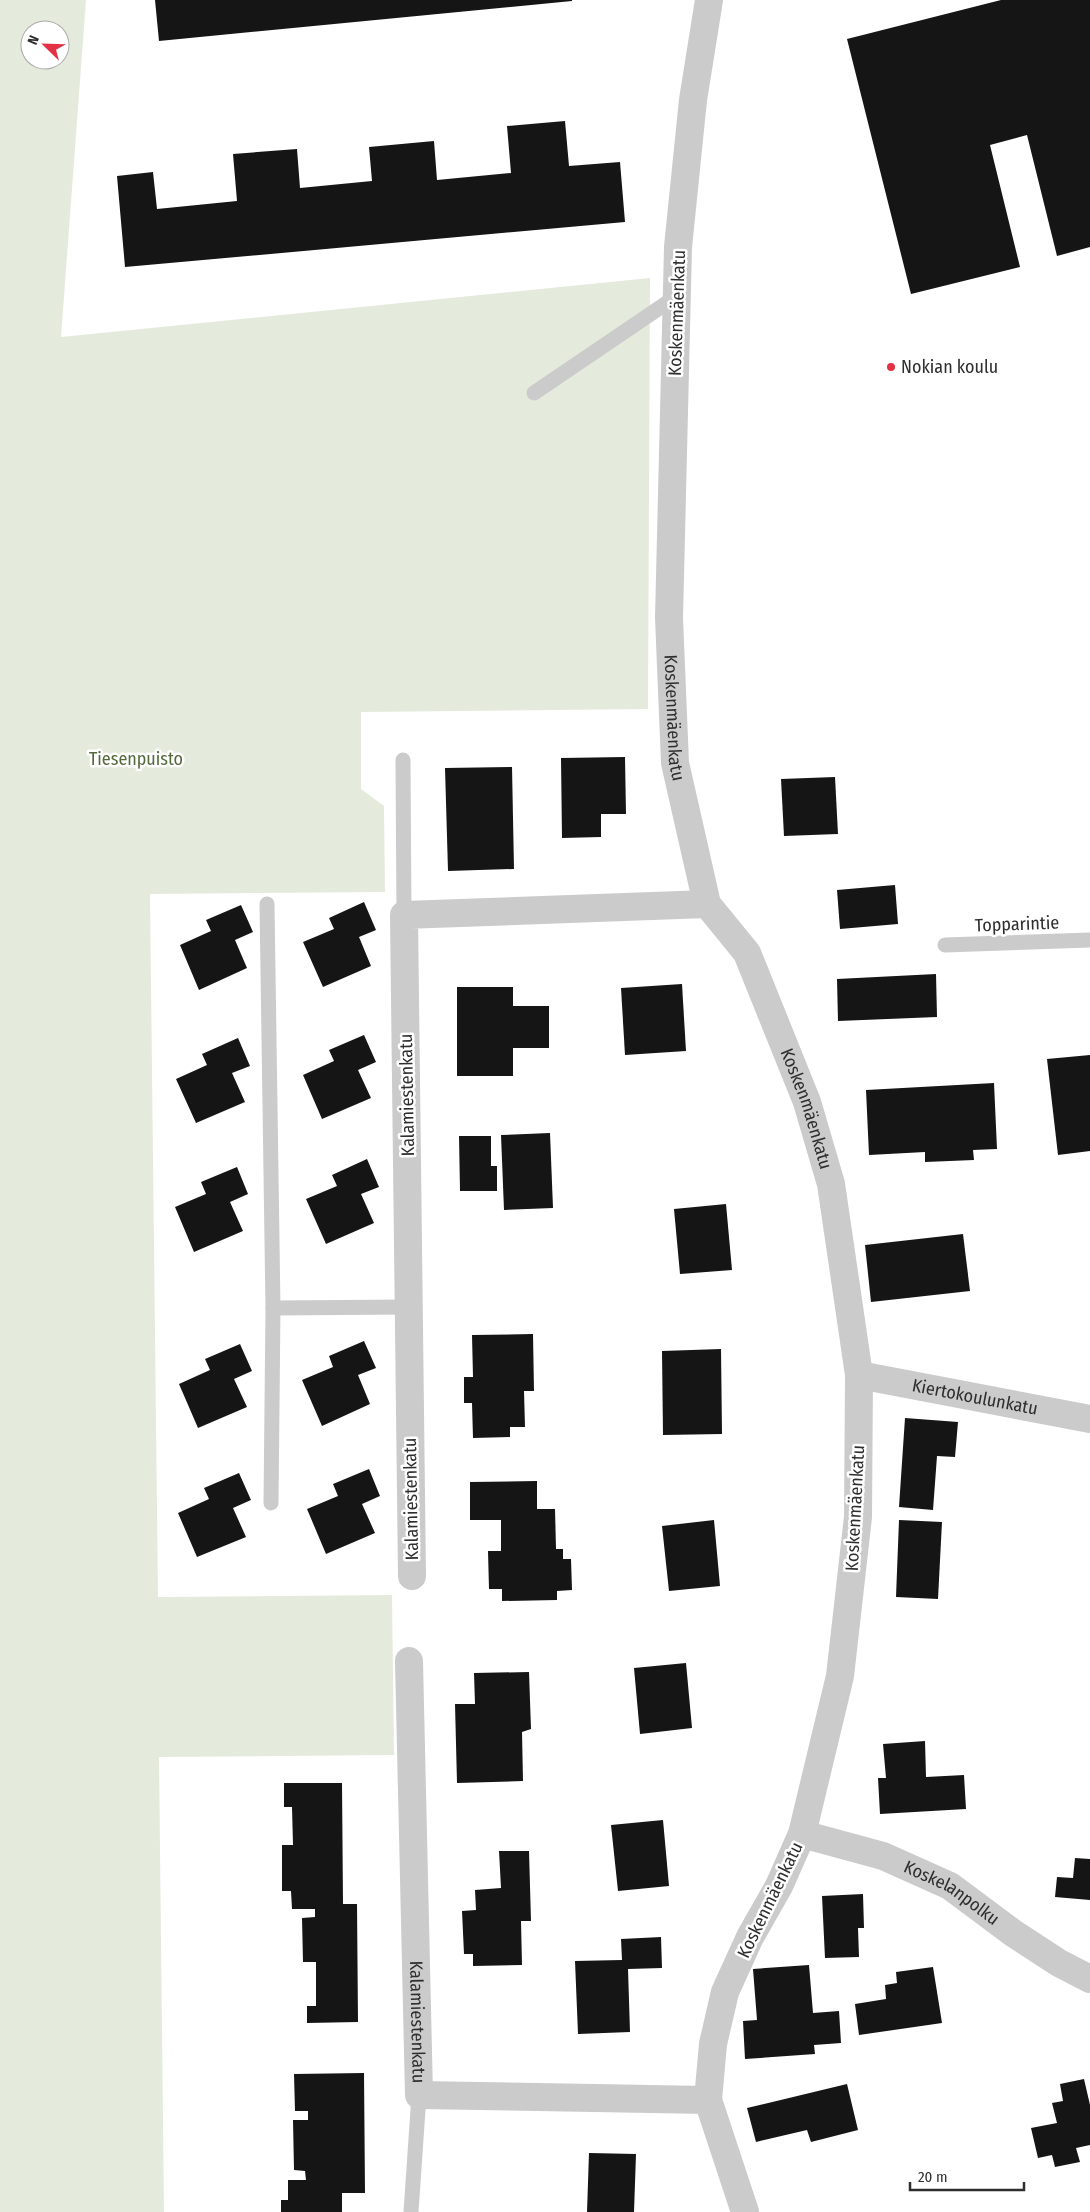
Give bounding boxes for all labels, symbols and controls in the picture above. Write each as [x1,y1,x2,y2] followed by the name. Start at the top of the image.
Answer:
[20,20,70,70] north arrow
[24,33,43,47] text: N
[664,249,690,377] street label: Koskenmäenkatu
[901,356,998,378] place label: Nokian koulu
[885,361,897,373] marker: Nokian koulu
[660,654,690,783] street label: Koskenmäenkatu
[89,748,183,770] park label: Tiesenpuisto
[975,912,1060,936] street label: Topparintie
[395,1033,419,1157] street label: Kalamiestenkatu
[776,1045,837,1172] street label: Koskenmäenkatu
[910,1374,1040,1420] street label: Kiertokoulunkatu
[399,1437,423,1561] street label: Kalamiestenkatu
[841,1444,869,1572] street label: Koskenmäenkatu
[732,1838,808,1962] street label: Koskenmäenkatu
[900,1856,1004,1930] street label: Koskelanpolku
[405,1960,430,2084] street label: Kalamiestenkatu
[910,2160,1024,2192] scale bar
[918,2168,948,2186] text: 20 m

